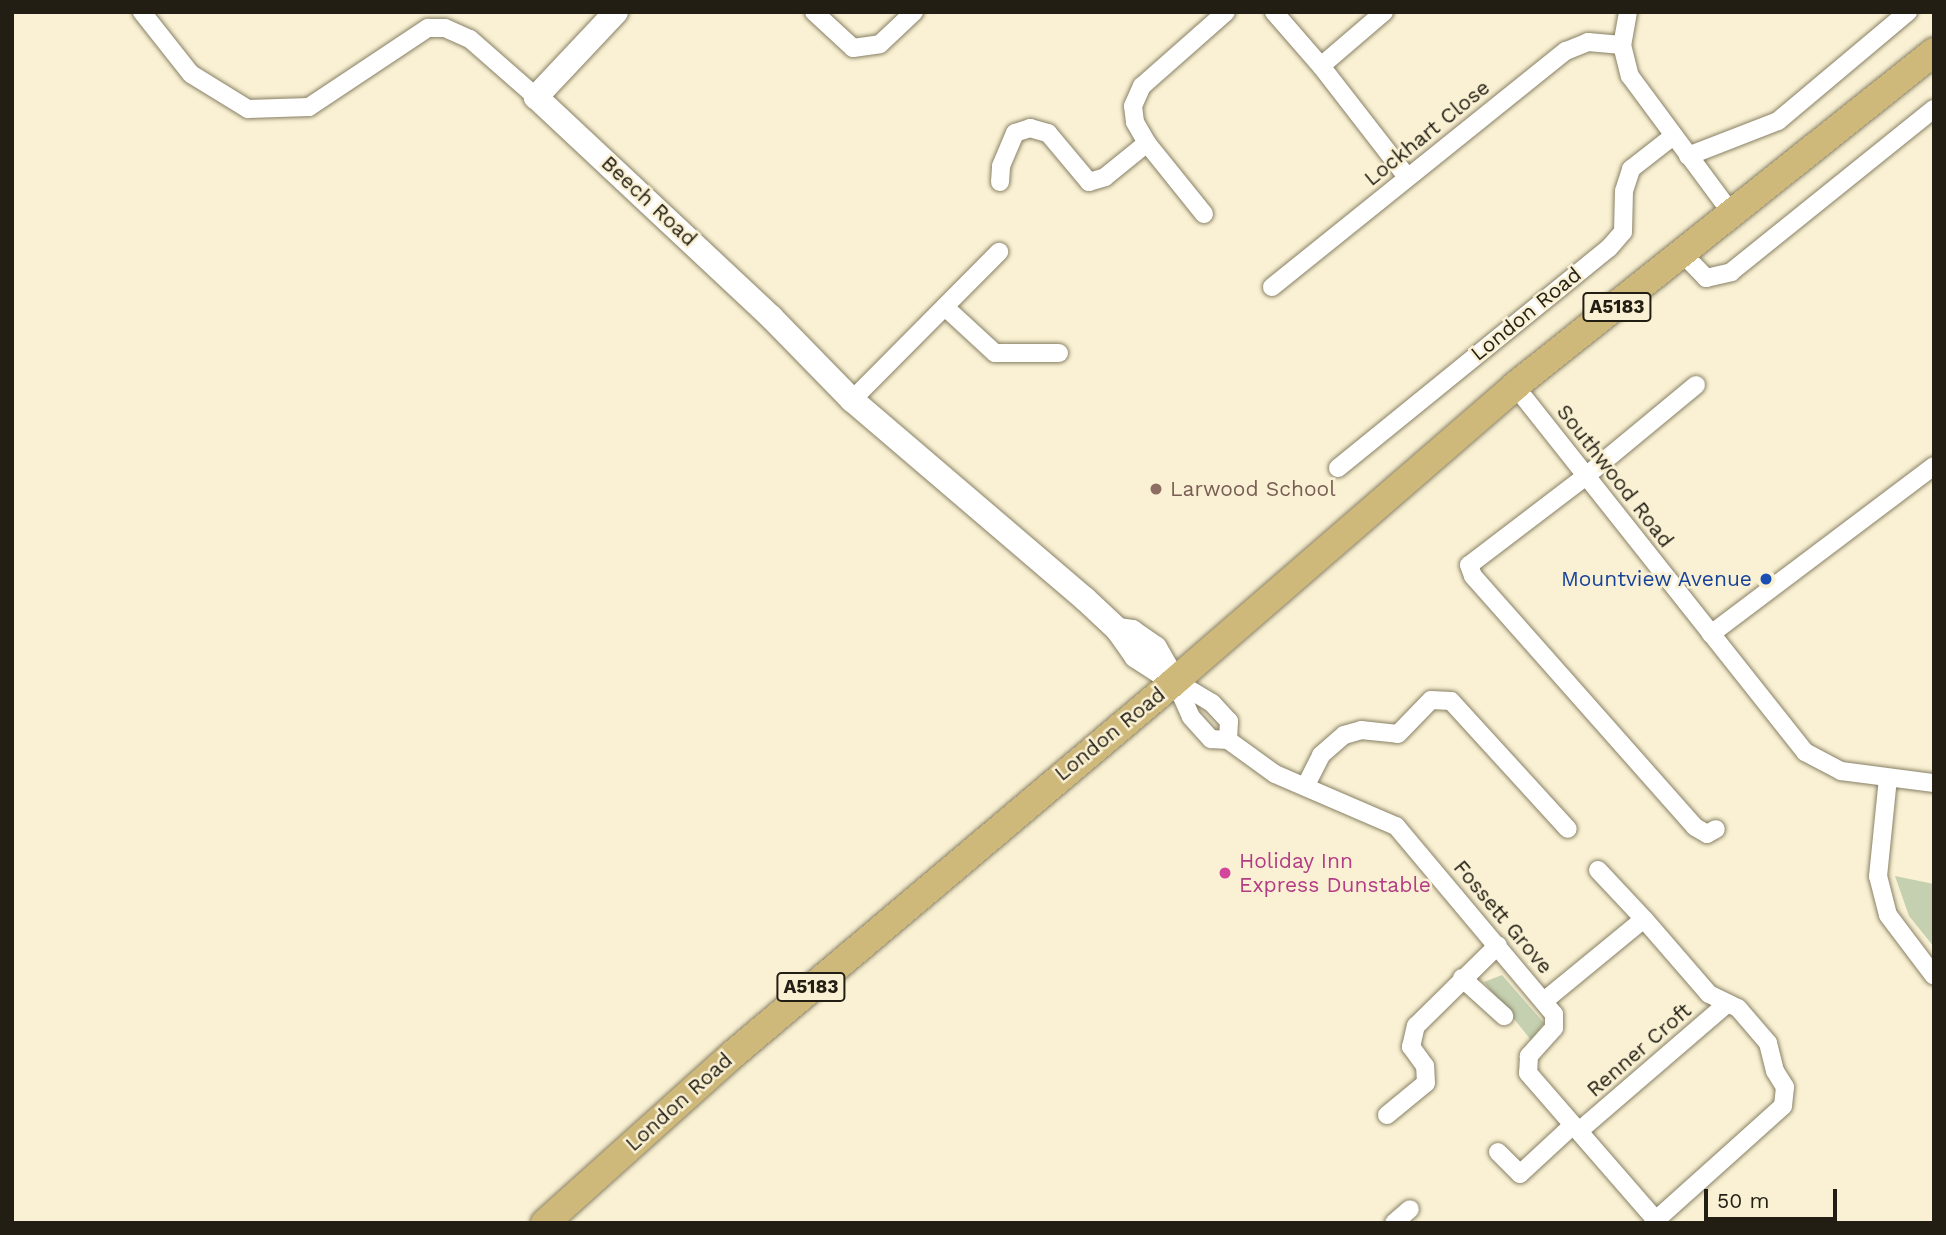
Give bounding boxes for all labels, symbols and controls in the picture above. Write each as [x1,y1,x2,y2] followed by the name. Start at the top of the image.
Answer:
[1359,75,1495,191] street label: Lockhart Close
[596,150,702,252] street label: Beech Road
[1466,262,1586,366] street label: London Road
[1582,292,1652,322] road number: A5183
[1551,399,1679,553] street label: Southwood Road
[1170,476,1336,502] place label: Larwood School
[1148,481,1164,497] marker: Larwood School
[1560,566,1752,592] place label: Mountview Avenue
[1758,571,1774,587] marker: Mountview Avenue
[1050,682,1170,786] street label: London Road
[1239,848,1431,898] place label: Holiday Inn Express Dunstable
[1448,855,1558,979] street label: Fossett Grove
[1217,865,1233,881] marker: Holiday Inn Express Dunstable
[776,972,846,1002] road number: A5183
[1581,998,1697,1102] street label: Renner Croft
[620,1047,738,1157] street label: London Road
[1708,1176,1841,1220] scale bar
[1717,1188,1769,1213] text: 50 m

